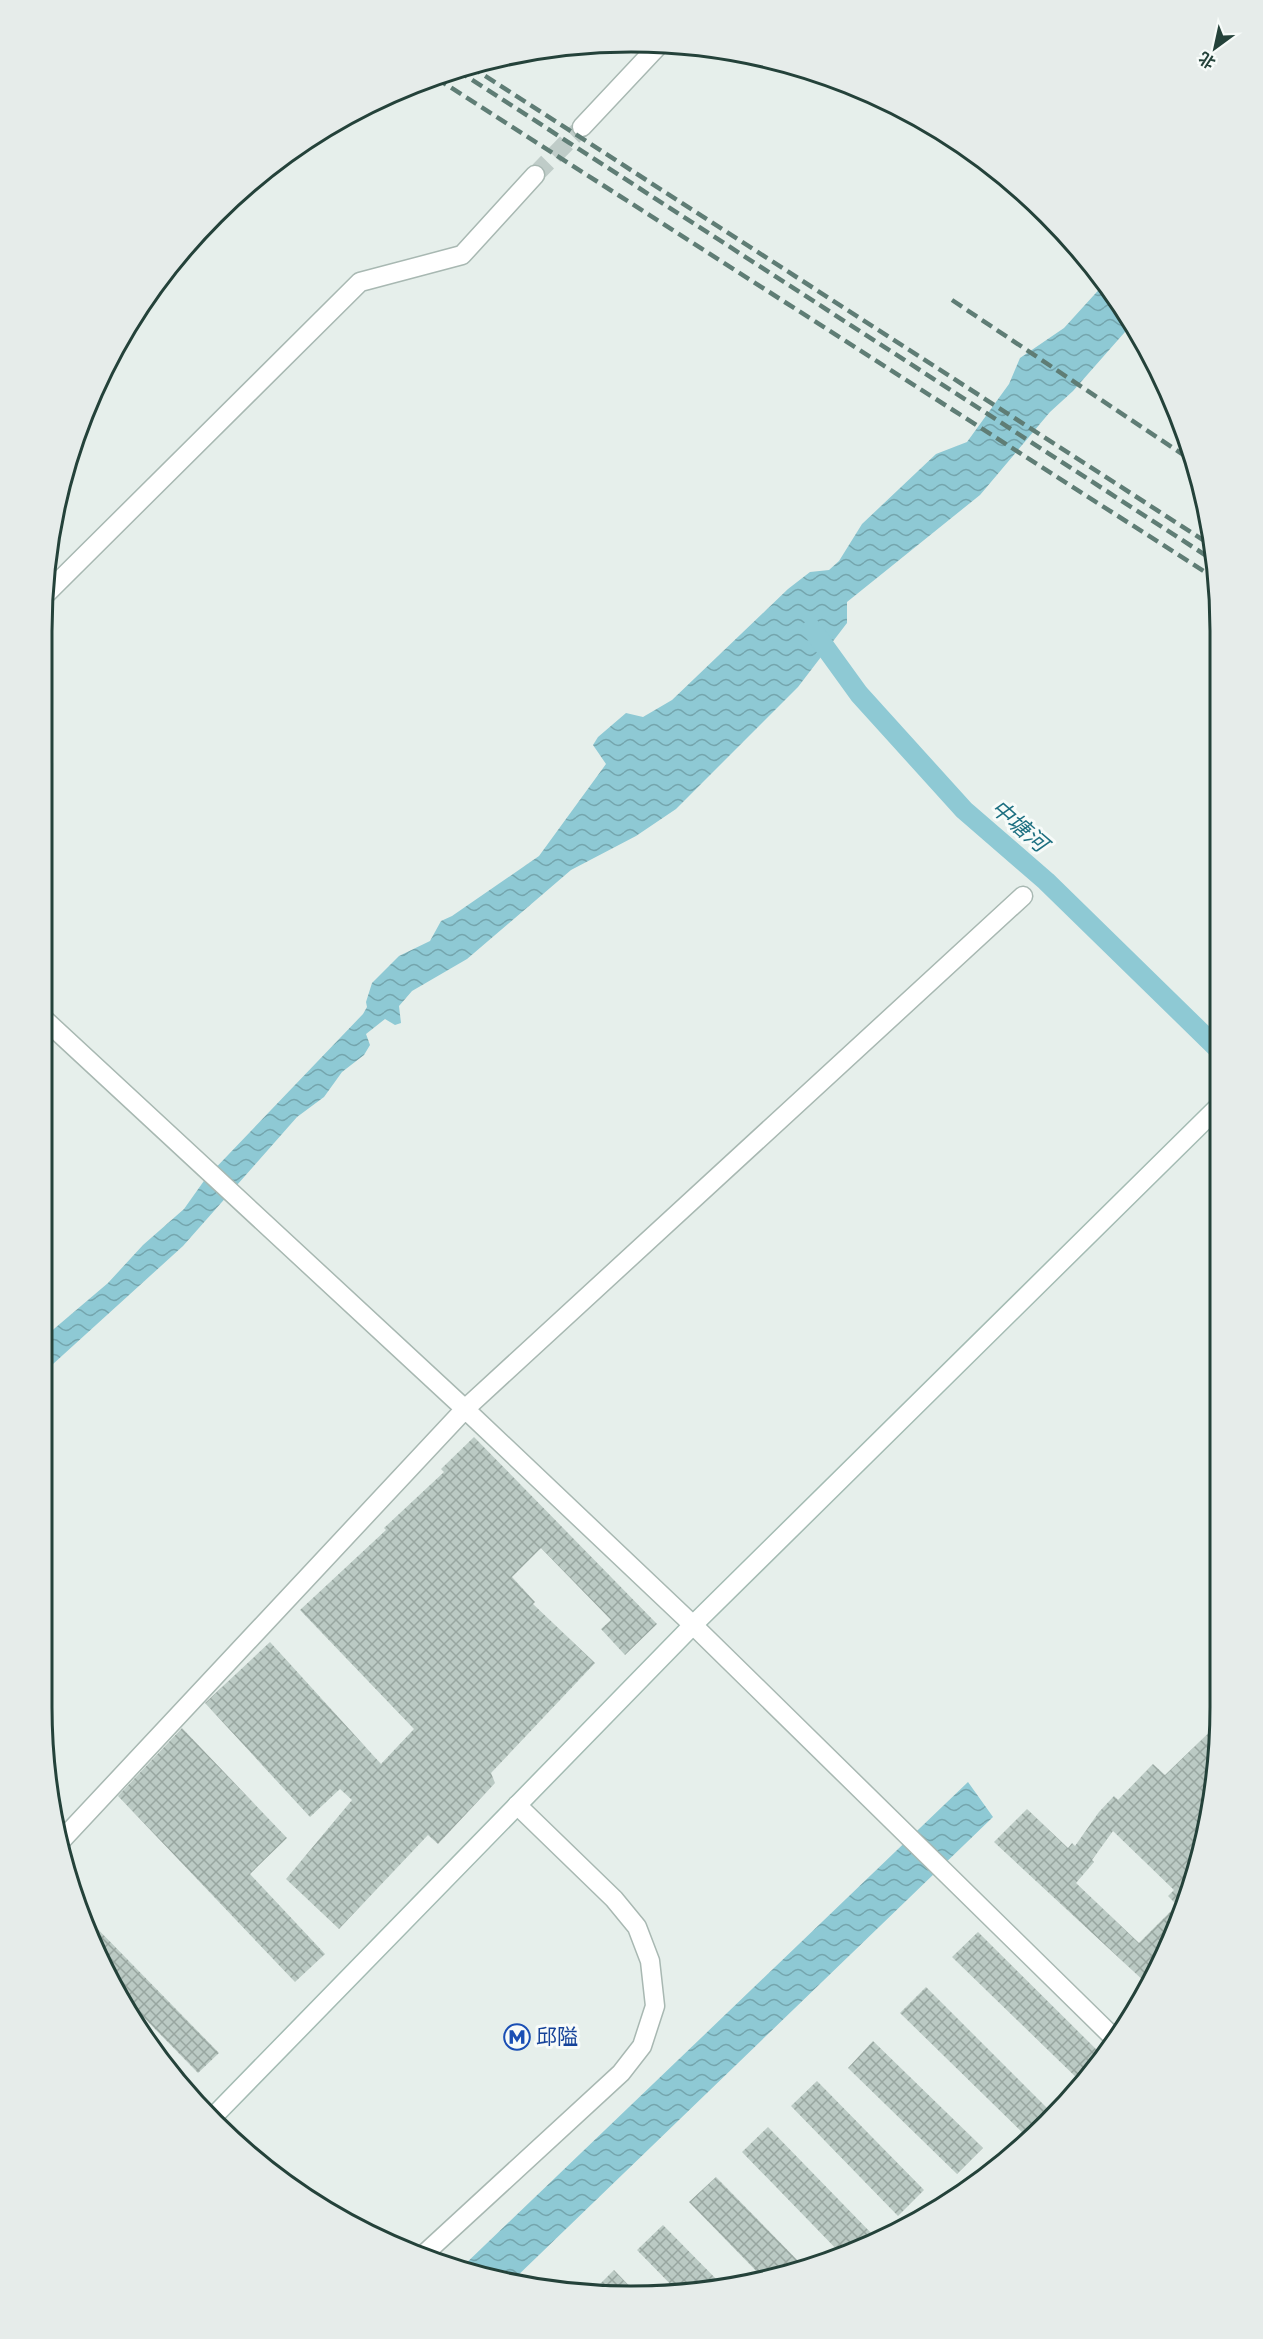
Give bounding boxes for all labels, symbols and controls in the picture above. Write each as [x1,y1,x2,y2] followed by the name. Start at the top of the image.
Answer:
[1185,18,1245,78] north arrow
[1195,46,1220,73] text: 北
[984,792,1057,862] water label: 中塘河
[502,2022,532,2052] metro station icon: 邱隘
[536,2022,578,2052] place label: 邱隘

